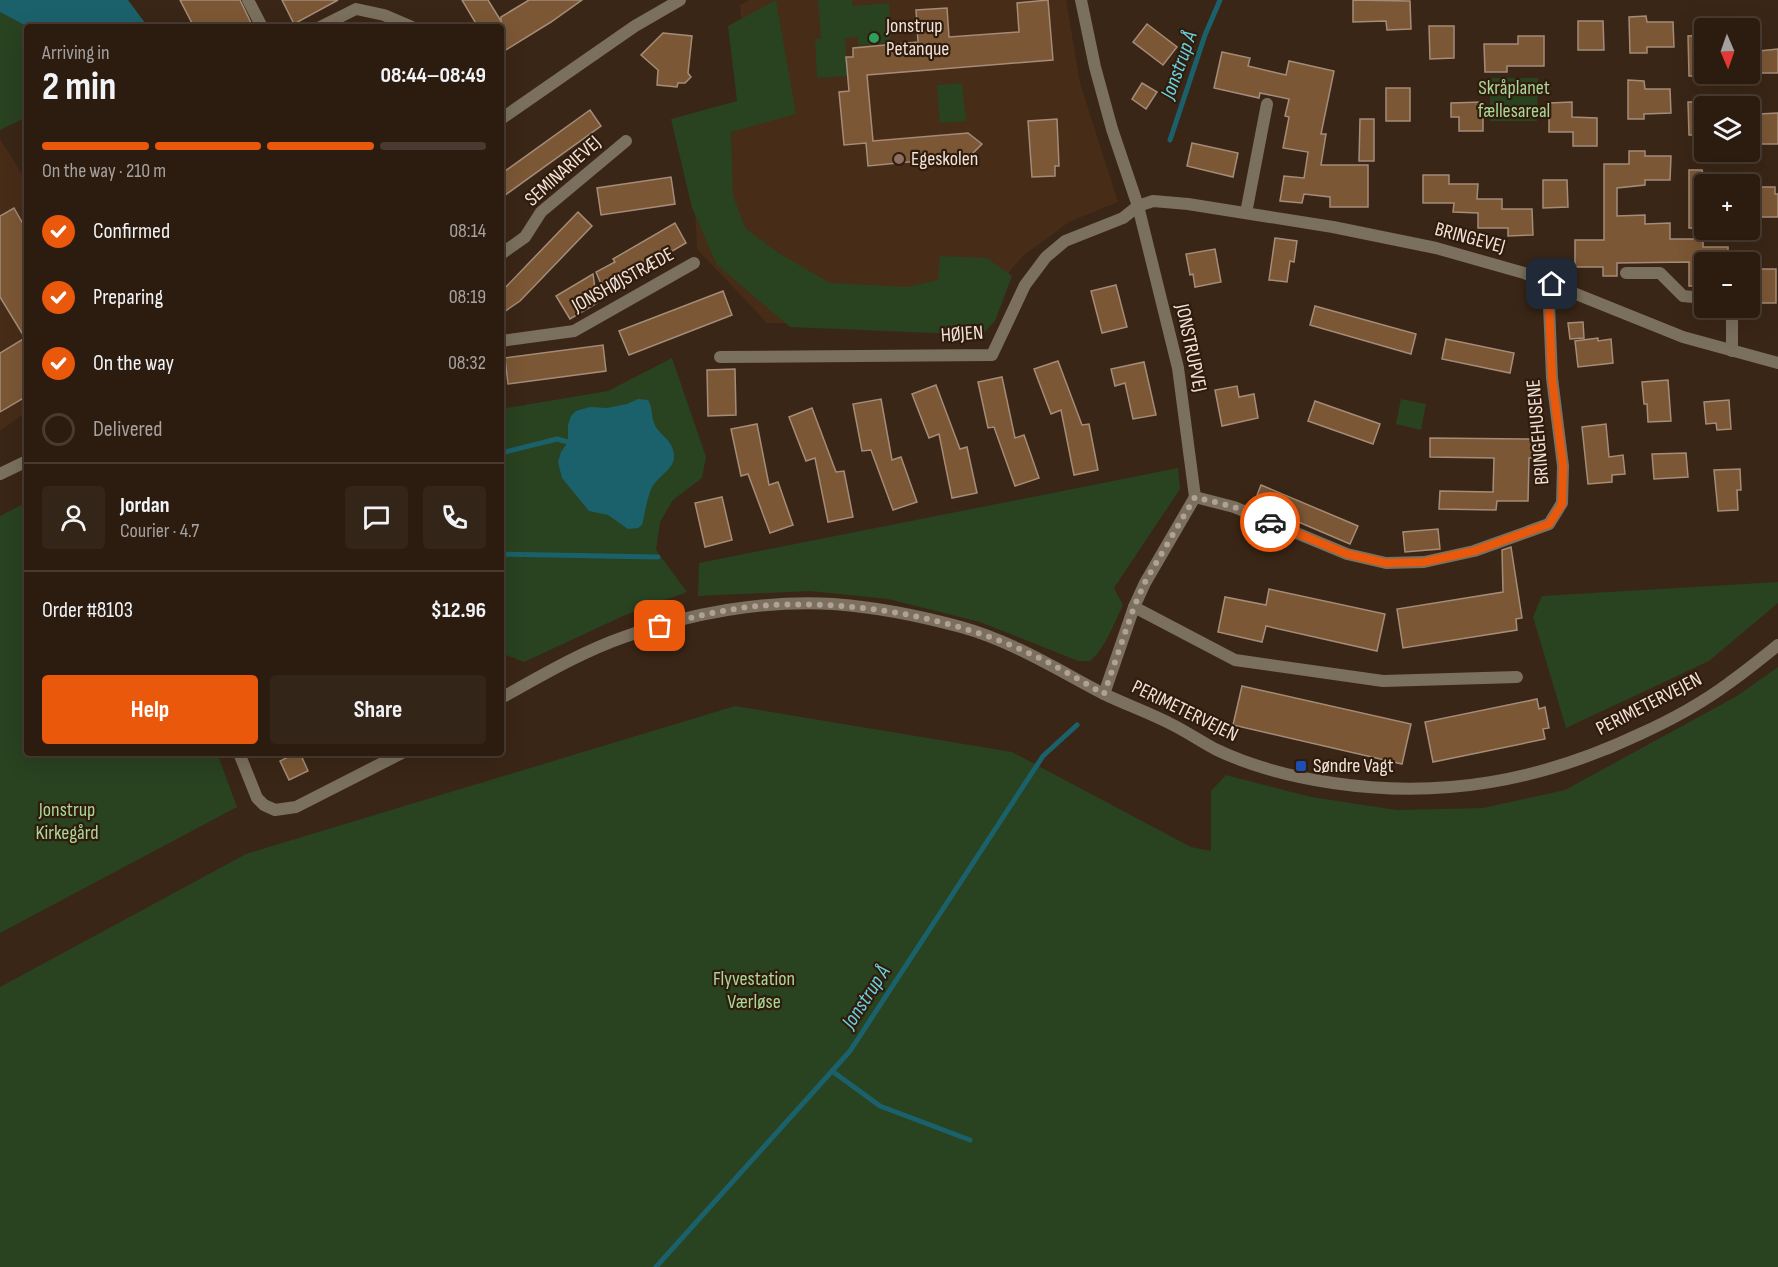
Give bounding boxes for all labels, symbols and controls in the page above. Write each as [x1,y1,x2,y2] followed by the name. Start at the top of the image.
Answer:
[885,14,949,61] place label: Jonstrup Petanque
[1694,18,1760,84] north arrow
[1694,18,1760,318] map controls
[1155,28,1203,104] water label: Jonstrup Å
[867,31,881,45] marker: Jonstrup Petanque
[42,41,110,65] text: Arriving in
[380,62,486,89] text: 08:44–08:49
[42,64,116,111] text: 2 min
[1478,76,1550,123] park label: Skråplanet fællesareal
[1694,96,1760,162] button: layers
[520,131,606,211] street label: SEMINARIEVEJ
[911,147,978,171] place label: Egeskolen
[892,152,906,166] marker: Egeskolen
[42,159,166,183] text: On the way · 210 m
[1694,174,1760,240] button: +
[42,215,75,248] icon: check
[1432,217,1508,259] street label: BRINGEVEJ
[93,218,170,245] text: Confirmed
[449,219,486,243] text: 08:14
[567,242,678,318] street label: JONSHØJSTRÆDE
[1694,252,1760,318] button: −
[1526,258,1577,309] pin
[1535,267,1568,300] icon: home
[42,281,75,314] icon: check
[93,284,163,311] text: Preparing
[449,285,486,309] text: 08:19
[1170,301,1212,394] street label: JONSTRUPVEJ
[940,321,984,347] street label: HØJEN
[42,347,75,380] icon: check
[93,350,174,377] text: On the way
[448,351,486,375] text: 08:32
[1521,378,1555,486] street label: BRINGEHUSENE
[93,416,162,443] text: Delivered
[42,486,105,549] button: person
[345,486,408,549] button: chat
[423,486,486,549] button: phone
[120,492,169,519] text: Jordan
[1240,492,1300,552] courier
[1254,506,1287,539] icon: car
[120,519,199,543] text: Courier · 4.7
[42,597,133,624] text: Order #8103
[431,597,486,624] text: $12.96
[634,600,685,651] pin
[643,609,676,642] icon: bag
[1592,667,1706,741] street label: PERIMETERVEJEN
[42,675,258,744] button: Help
[270,675,486,744] button: Share
[1128,675,1242,747] street label: PERIMETERVEJEN
[1313,754,1393,778] place label: Søndre Vagt
[1294,759,1308,773] marker: Søndre Vagt
[35,798,99,845] park label: Jonstrup Kirkegård
[835,961,896,1035] water label: Jonstrup Å
[713,967,795,1014] park label: Flyvestation Værløse

